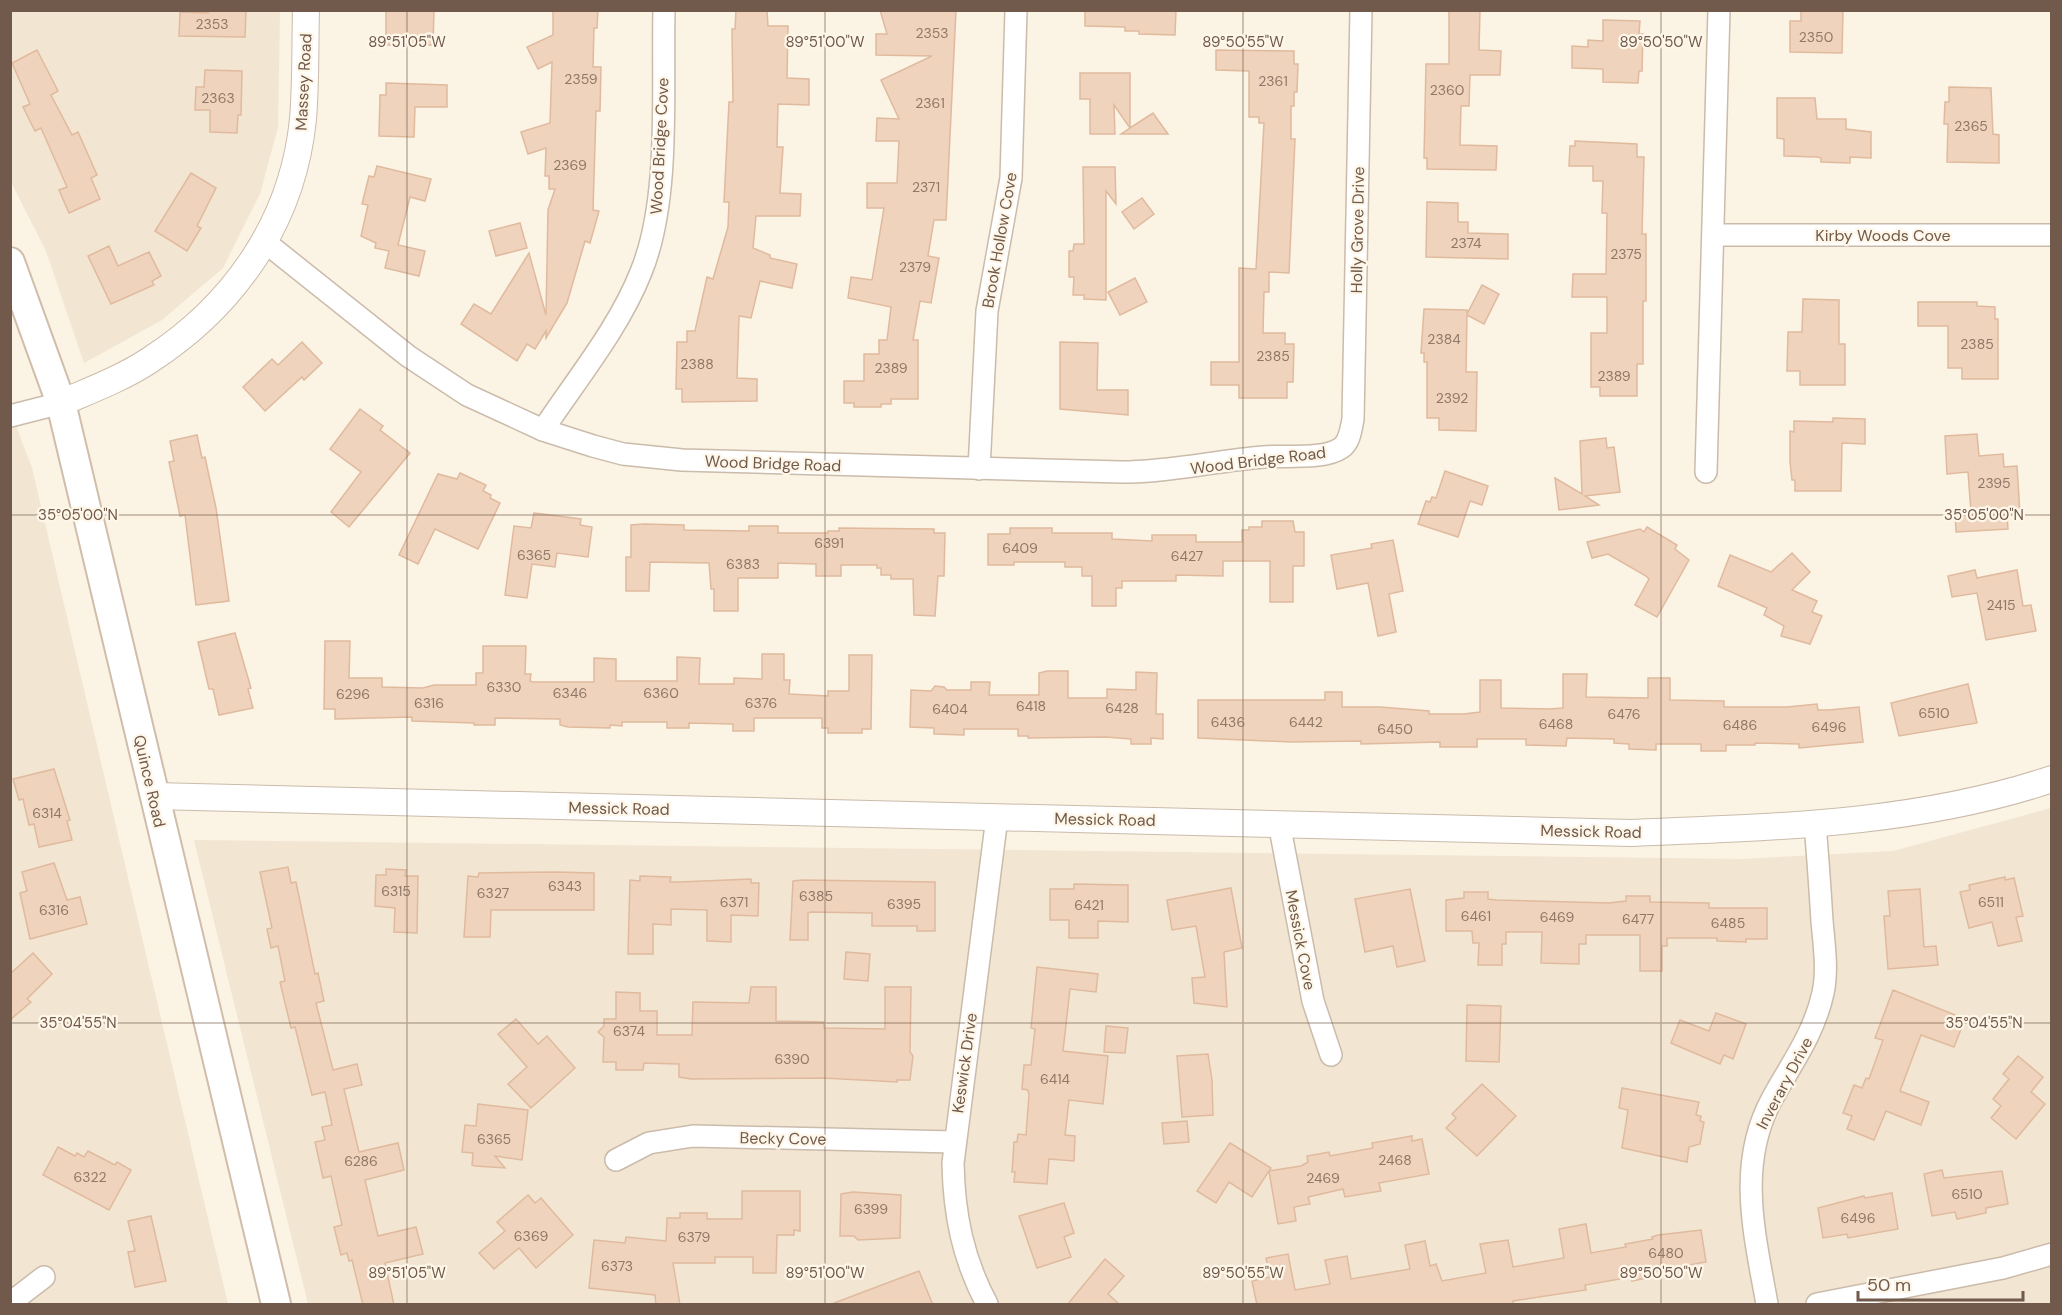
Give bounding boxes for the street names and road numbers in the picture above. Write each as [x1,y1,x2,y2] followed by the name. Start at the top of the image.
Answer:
[290,33,317,131] street label: Massey Road
[645,77,674,215] street label: Wood Bridge Cove
[1346,166,1369,294] street label: Holly Grove Drive
[977,171,1022,310] street label: Brook Hollow Cove
[1815,225,1951,246] street label: Kirby Woods Cove
[1189,442,1327,479] street label: Wood Bridge Road
[704,451,842,476] street label: Wood Bridge Road
[129,733,170,829] street label: Quince Road
[568,797,670,820] street label: Messick Road
[1054,808,1156,831] street label: Messick Road
[1540,820,1642,843] street label: Messick Road
[1281,888,1321,992] street label: Messick Cove
[947,1012,982,1115] street label: Keswick Drive
[1751,1034,1818,1133] street label: Inverary Drive
[739,1127,827,1150] street label: Becky Cove

